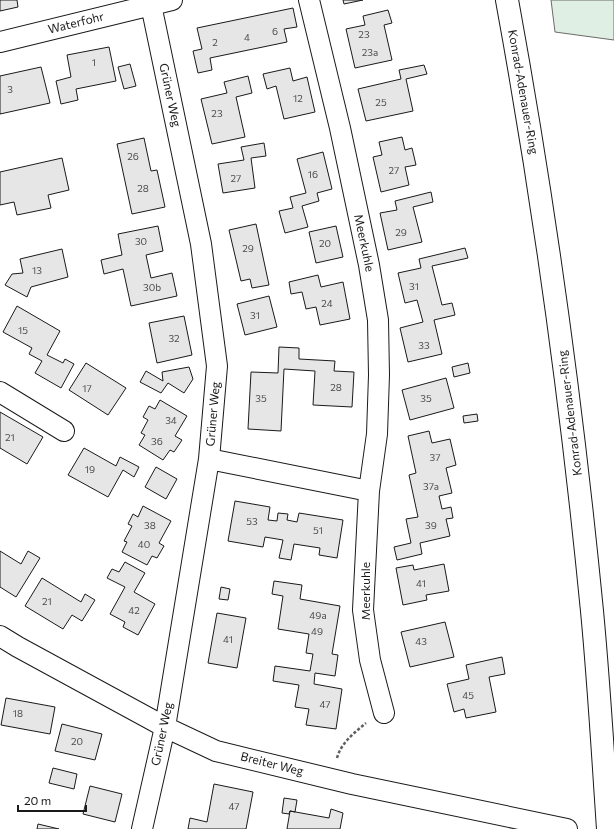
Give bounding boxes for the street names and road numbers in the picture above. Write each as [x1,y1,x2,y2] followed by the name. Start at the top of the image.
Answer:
[46,8,105,36] street label: Waterfohr
[506,28,542,156] street label: Konrad-Adenauer-Ring
[157,62,185,128] street label: Grüner Weg
[352,213,378,273] street label: Meerkuhle
[554,349,584,477] street label: Konrad-Adenauer-Ring
[202,381,222,447] street label: Grüner Weg
[358,562,372,620] street label: Meerkuhle
[147,700,175,767] street label: Grüner Weg
[239,748,306,778] street label: Breiter Weg

